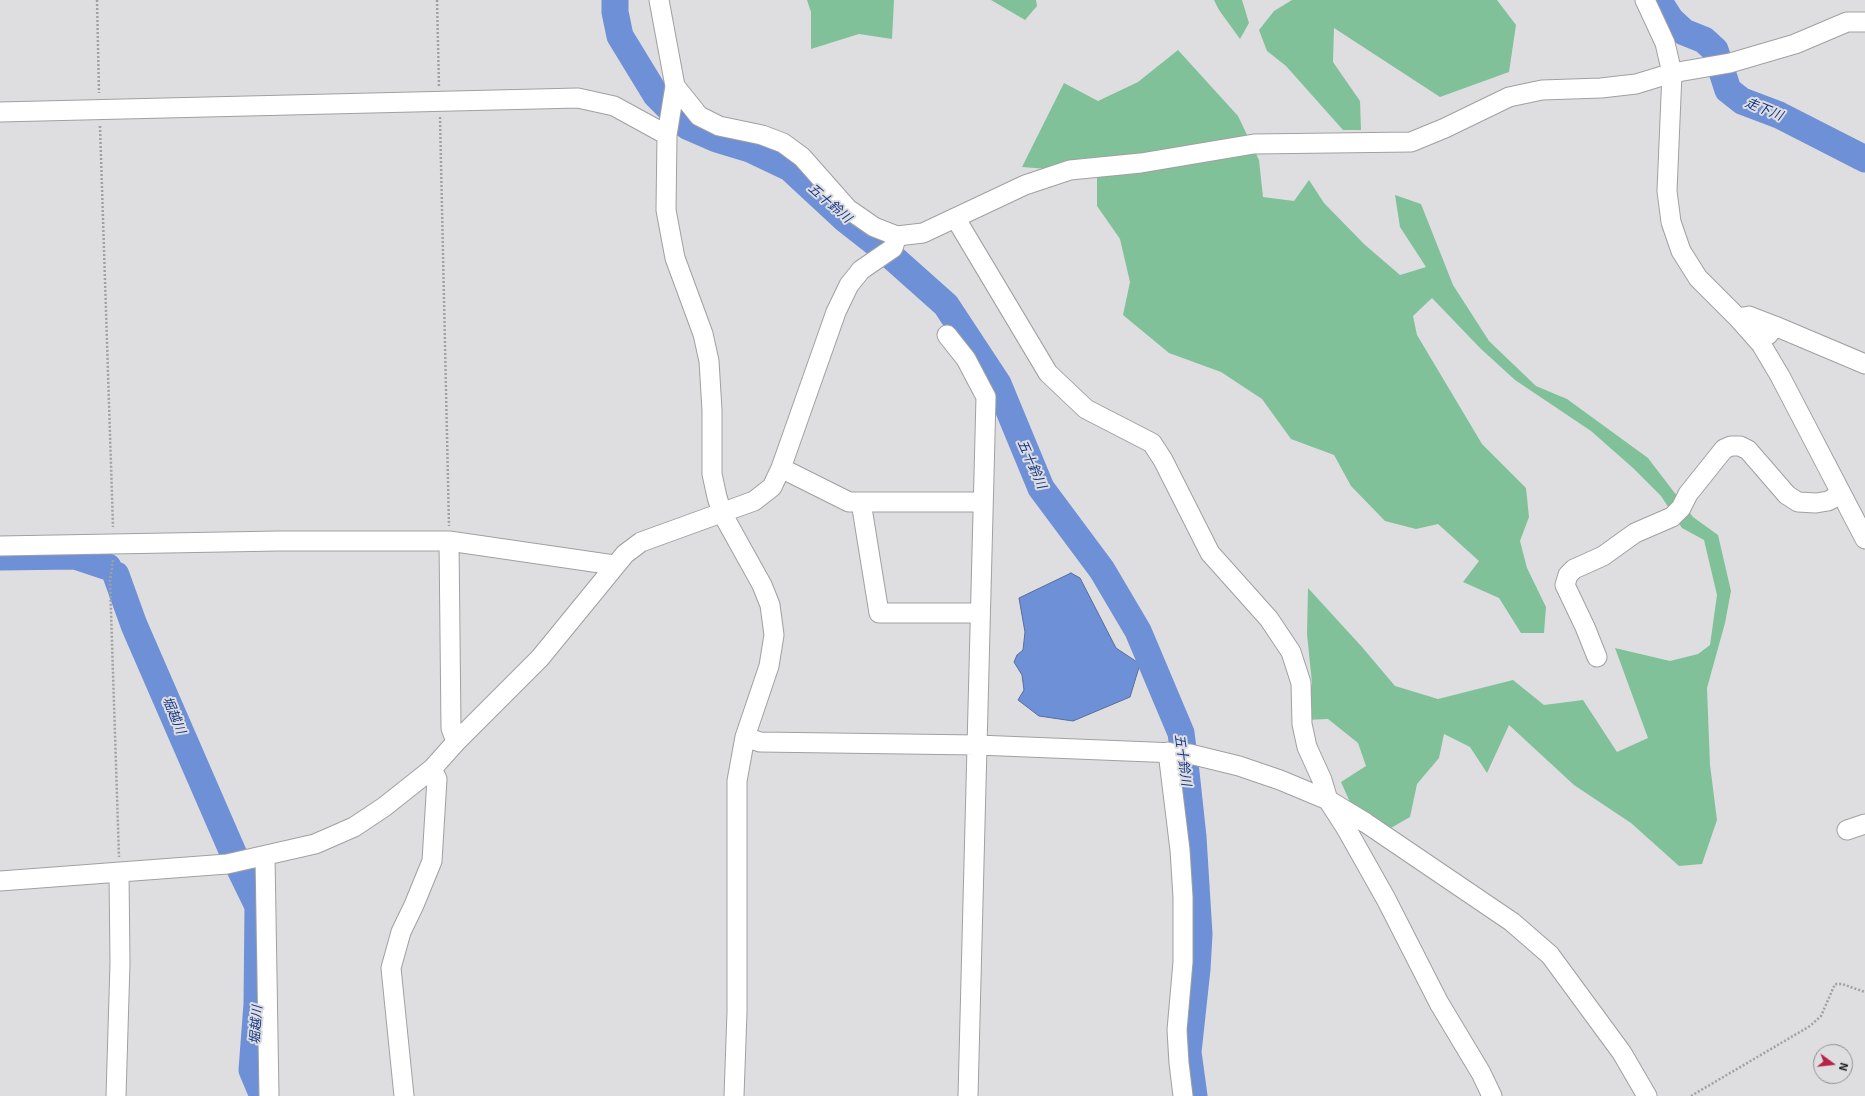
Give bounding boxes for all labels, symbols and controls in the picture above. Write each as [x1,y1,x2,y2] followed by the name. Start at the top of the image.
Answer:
[1743,94,1785,124] water label: 走下川
[805,180,855,226] water label: 五十鈴川
[1014,437,1050,491] water label: 五十鈴川
[159,694,189,736] water label: 堀越川
[1172,733,1194,787] water label: 五十鈴川
[247,1005,265,1045] water label: 堀越川
[1813,1044,1853,1084] north arrow
[1837,1061,1851,1072] text: N

